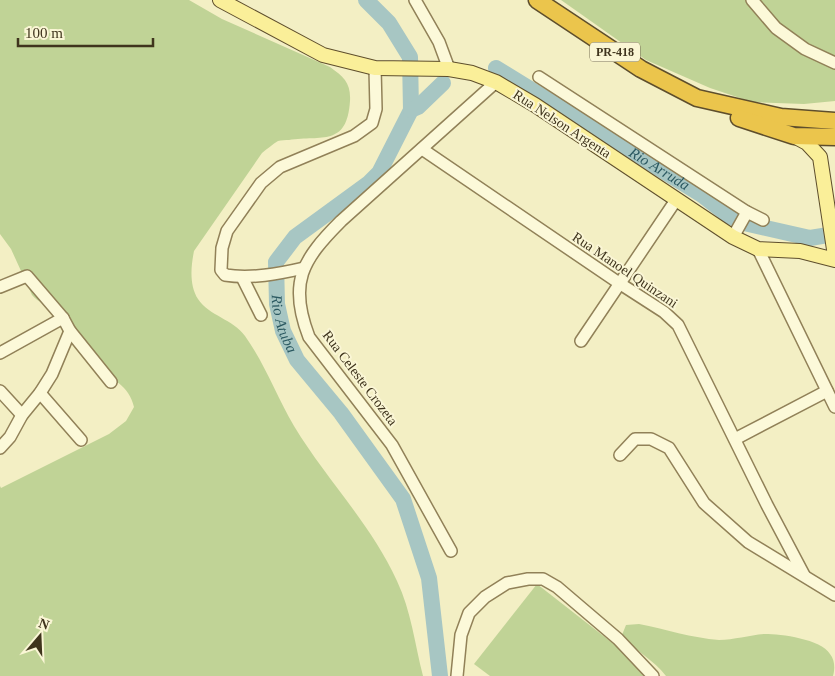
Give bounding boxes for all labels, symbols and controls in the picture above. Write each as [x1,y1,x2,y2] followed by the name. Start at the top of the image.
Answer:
[18,15,152,47] scale bar
[25,25,63,41] text: 100 m
[590,42,640,62] road number: PR-418
[510,87,614,162] street label: Rua Nelson Argenta
[626,144,692,193] water label: Rio Arruda
[570,229,681,311] street label: Rua Manoel Quinzani
[269,293,300,355] water label: Rio Atuba
[320,328,401,429] street label: Rua Celeste Crozeta
[15,611,65,661] north arrow
[37,615,51,633] text: N

